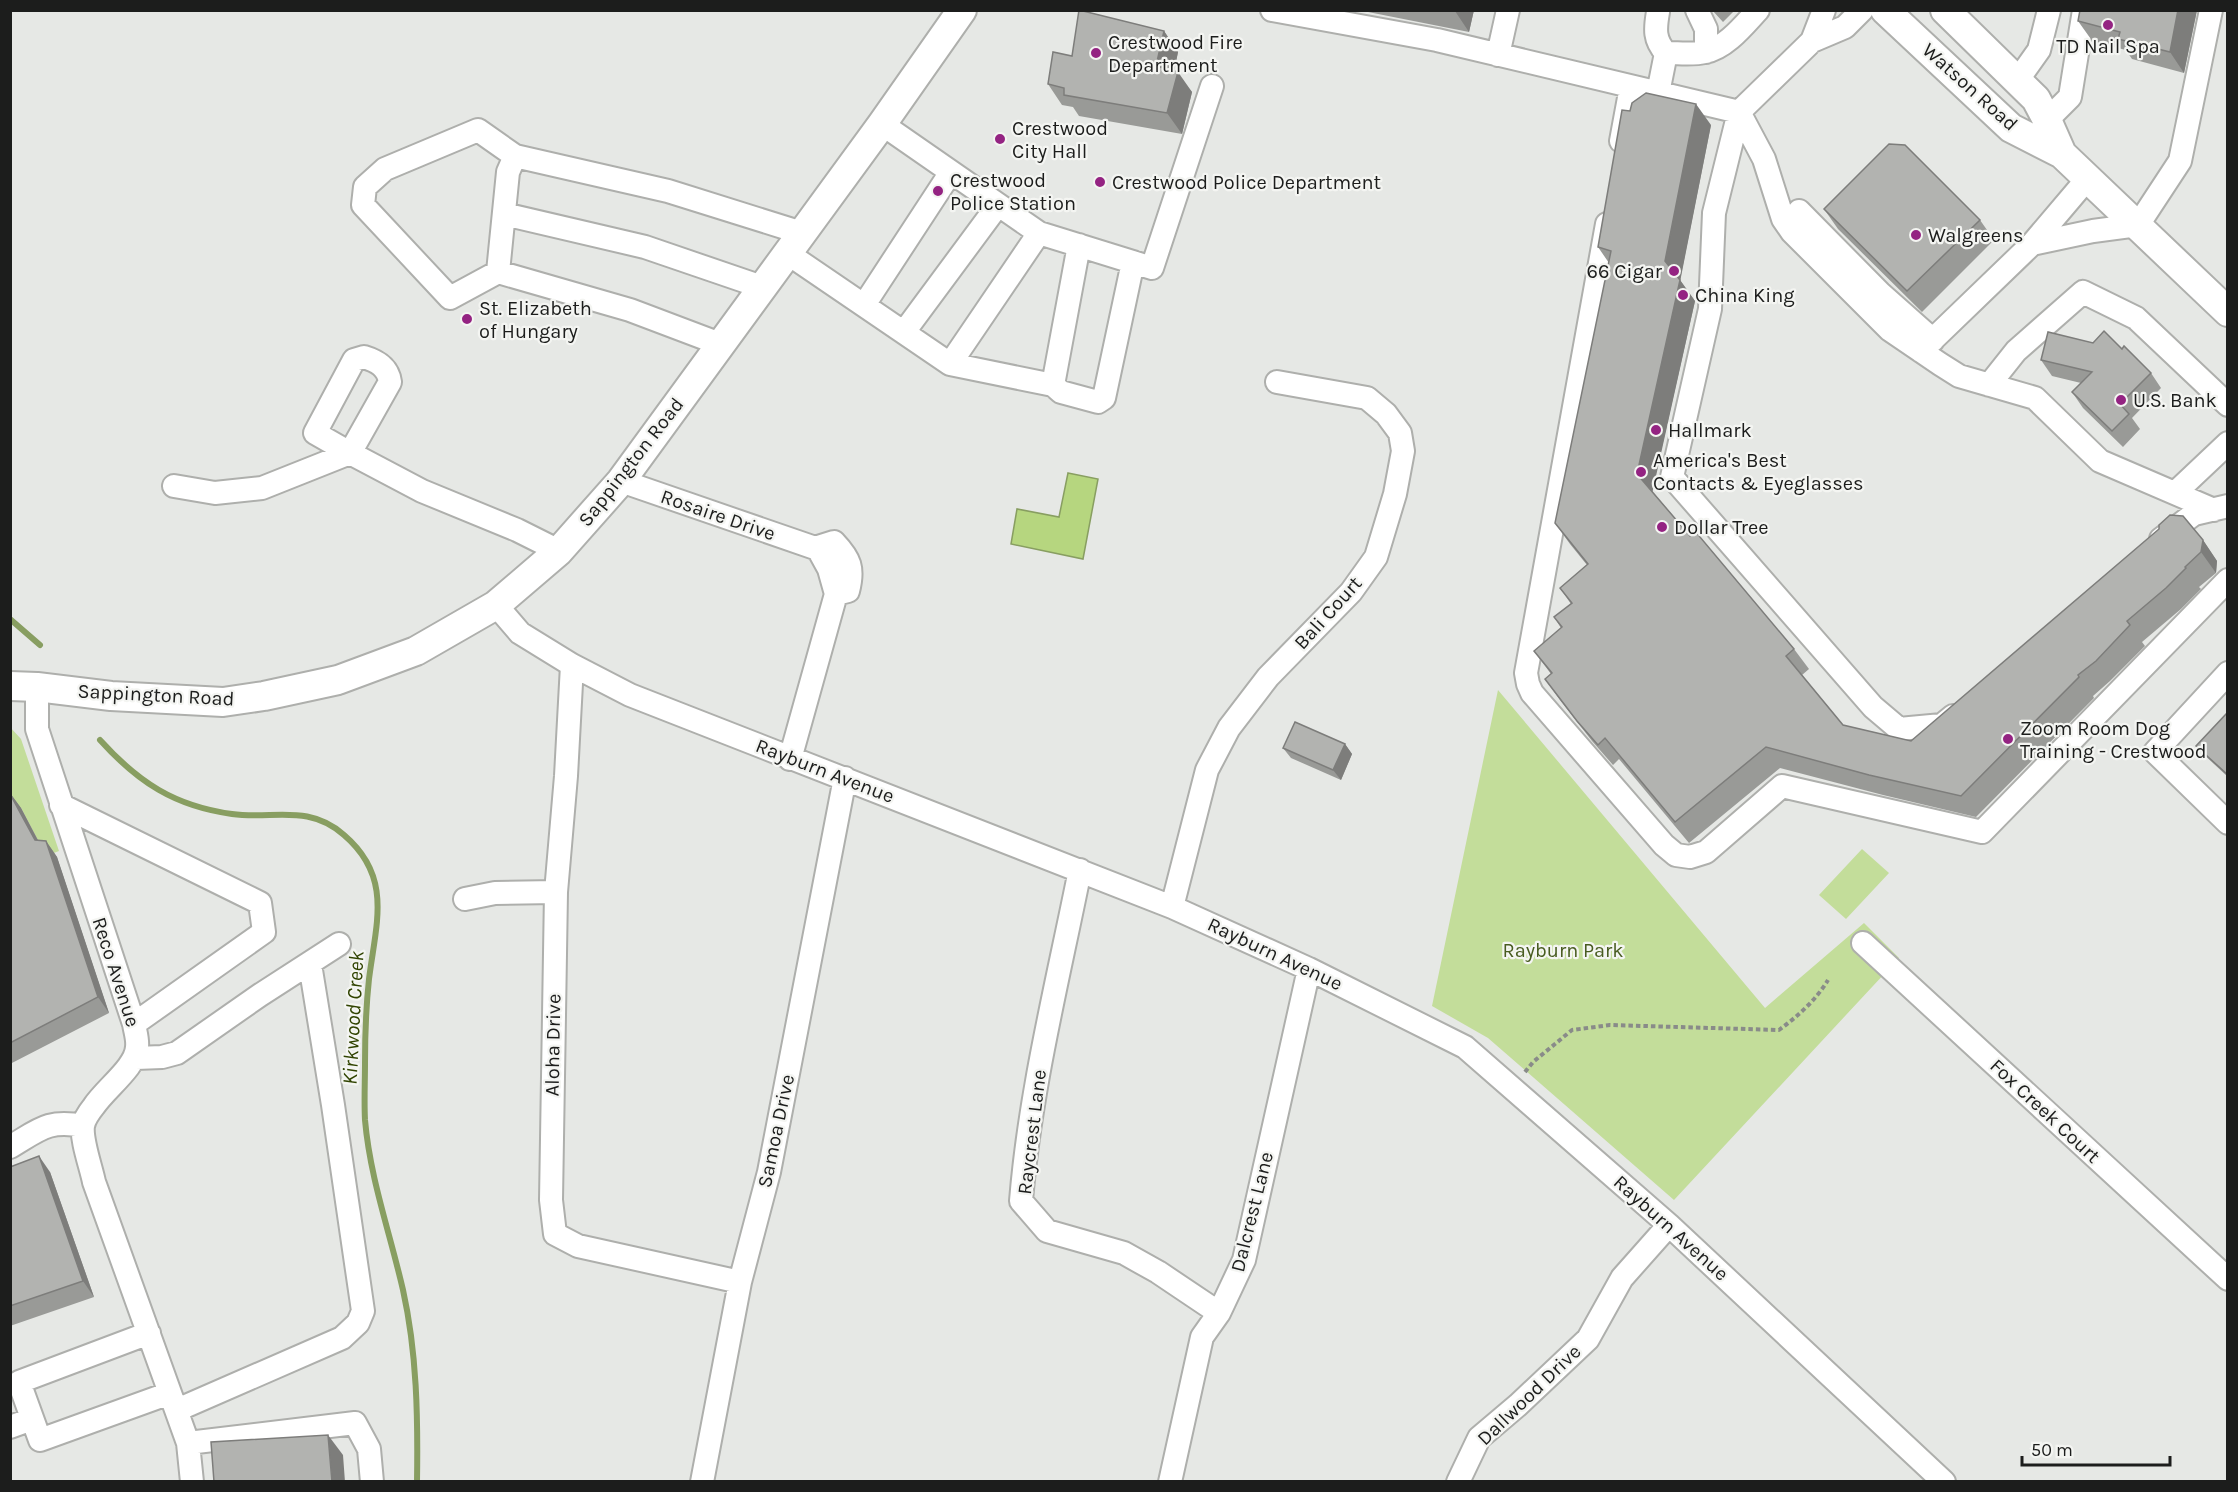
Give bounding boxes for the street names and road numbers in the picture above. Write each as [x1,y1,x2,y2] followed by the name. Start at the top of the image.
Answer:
[1918,38,2022,136] street label: Watson Road
[574,393,688,531] street label: Sappington Road
[658,485,778,545] street label: Rosaire Drive
[1289,572,1367,654] street label: Bali Court
[77,679,235,711] street label: Sappington Road
[753,734,897,808] street label: Rayburn Avenue
[1204,913,1346,995] street label: Rayburn Avenue
[87,914,145,1030] street label: Reco Avenue
[541,994,565,1096] street label: Aloha Drive
[1985,1054,2105,1168] street label: Fox Creek Court
[1013,1068,1051,1196] street label: Raycrest Lane
[753,1072,799,1190] street label: Samoa Drive
[1226,1149,1278,1275] street label: Dalcrest Lane
[1609,1170,1733,1286] street label: Rayburn Avenue
[1472,1340,1586,1450] street label: Dallwood Drive

